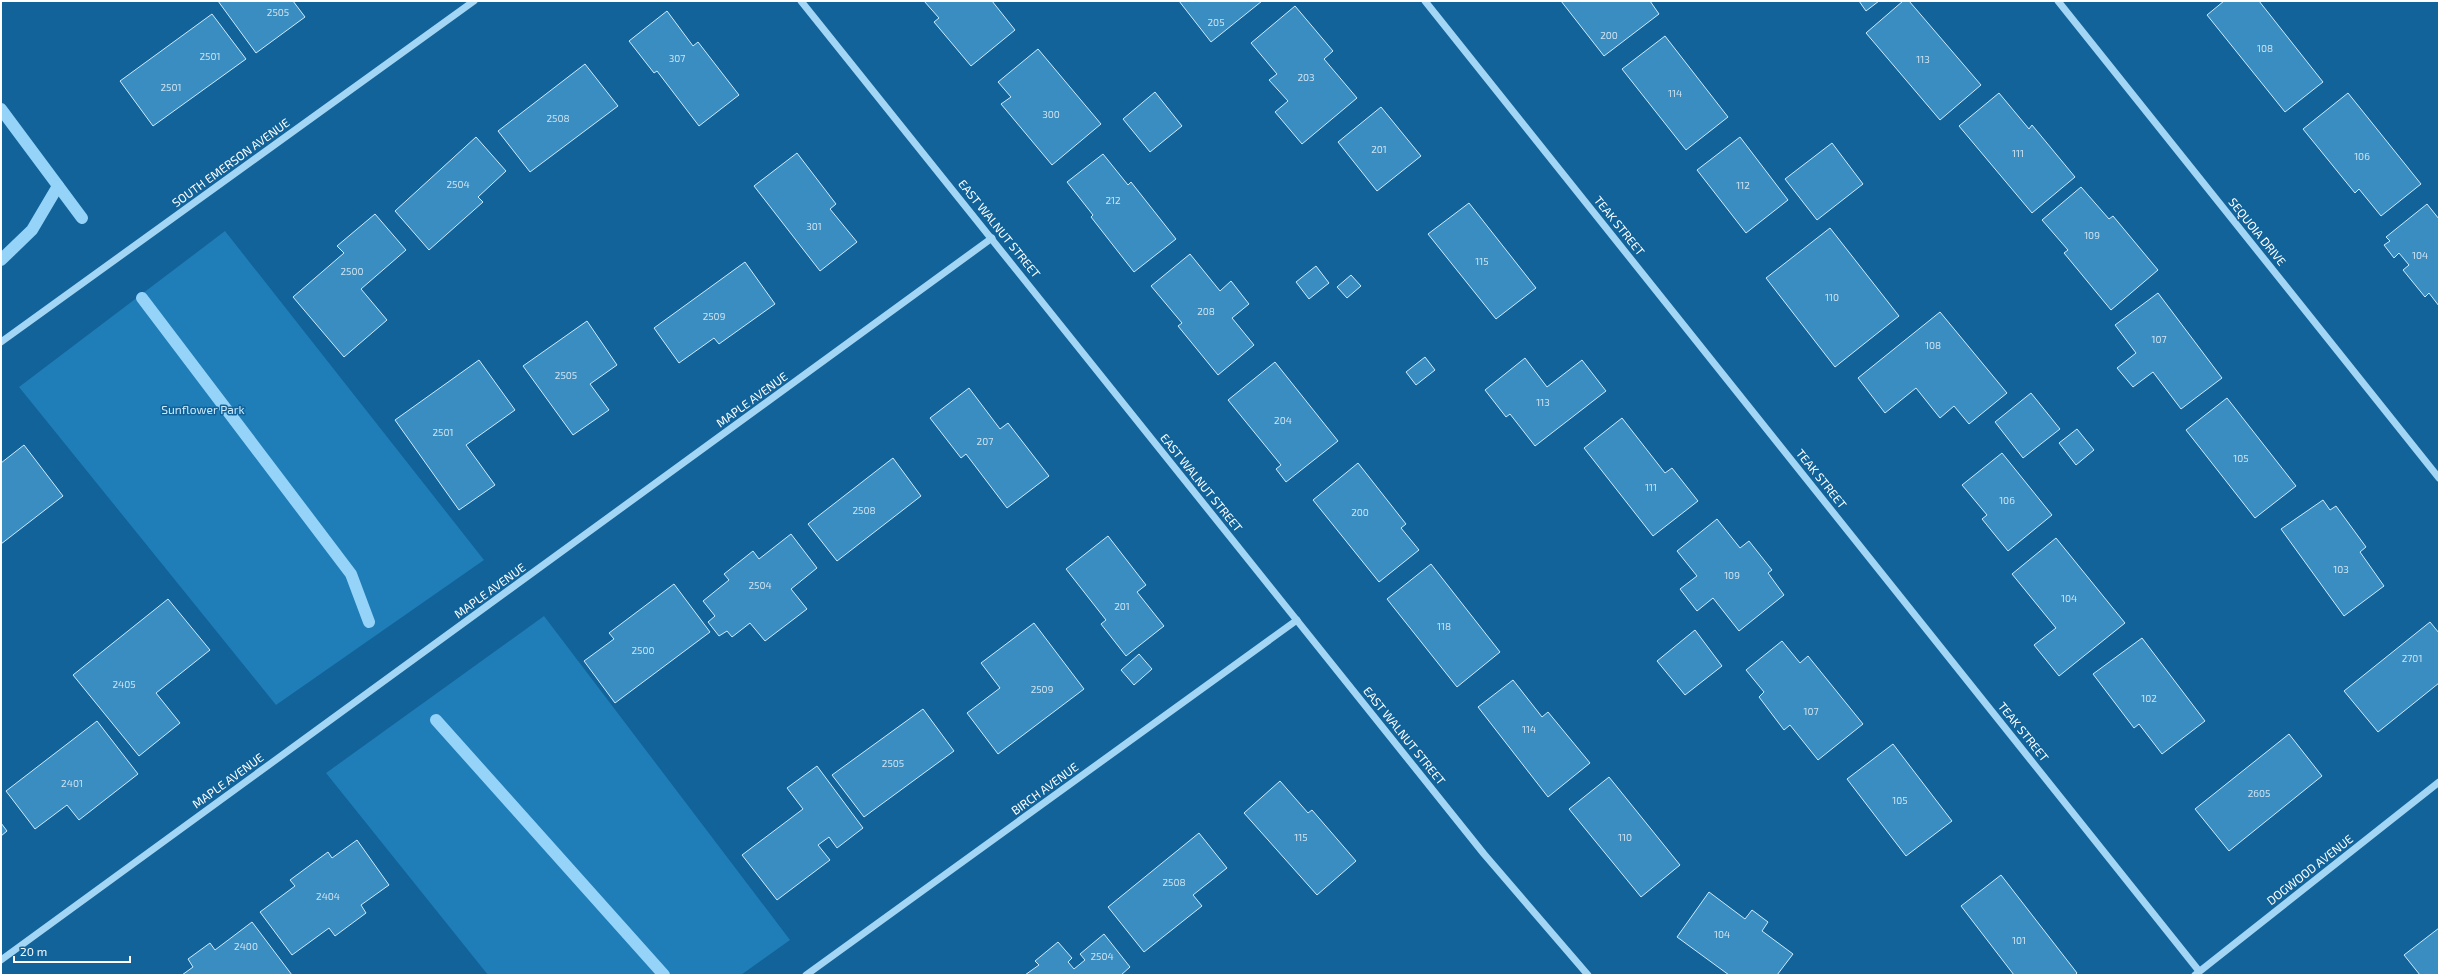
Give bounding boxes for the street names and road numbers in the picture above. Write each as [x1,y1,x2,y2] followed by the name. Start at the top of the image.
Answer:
[169,115,292,209] street label: SOUTH EMERSON AVENUE
[956,176,1044,280] street label: EAST WALNUT STREET
[1592,193,1648,258] street label: TEAK STREET
[2225,195,2290,269] street label: SEQUOIA DRIVE
[713,369,790,430] street label: MAPLE AVENUE
[1158,430,1246,534] street label: EAST WALNUT STREET
[1794,446,1850,511] street label: TEAK STREET
[451,560,528,621] street label: MAPLE AVENUE
[1361,683,1449,787] street label: EAST WALNUT STREET
[1996,699,2052,764] street label: TEAK STREET
[189,750,266,811] street label: MAPLE AVENUE
[1008,759,1081,817] street label: BIRCH AVENUE
[2263,831,2355,907] street label: DOGWOOD AVENUE

